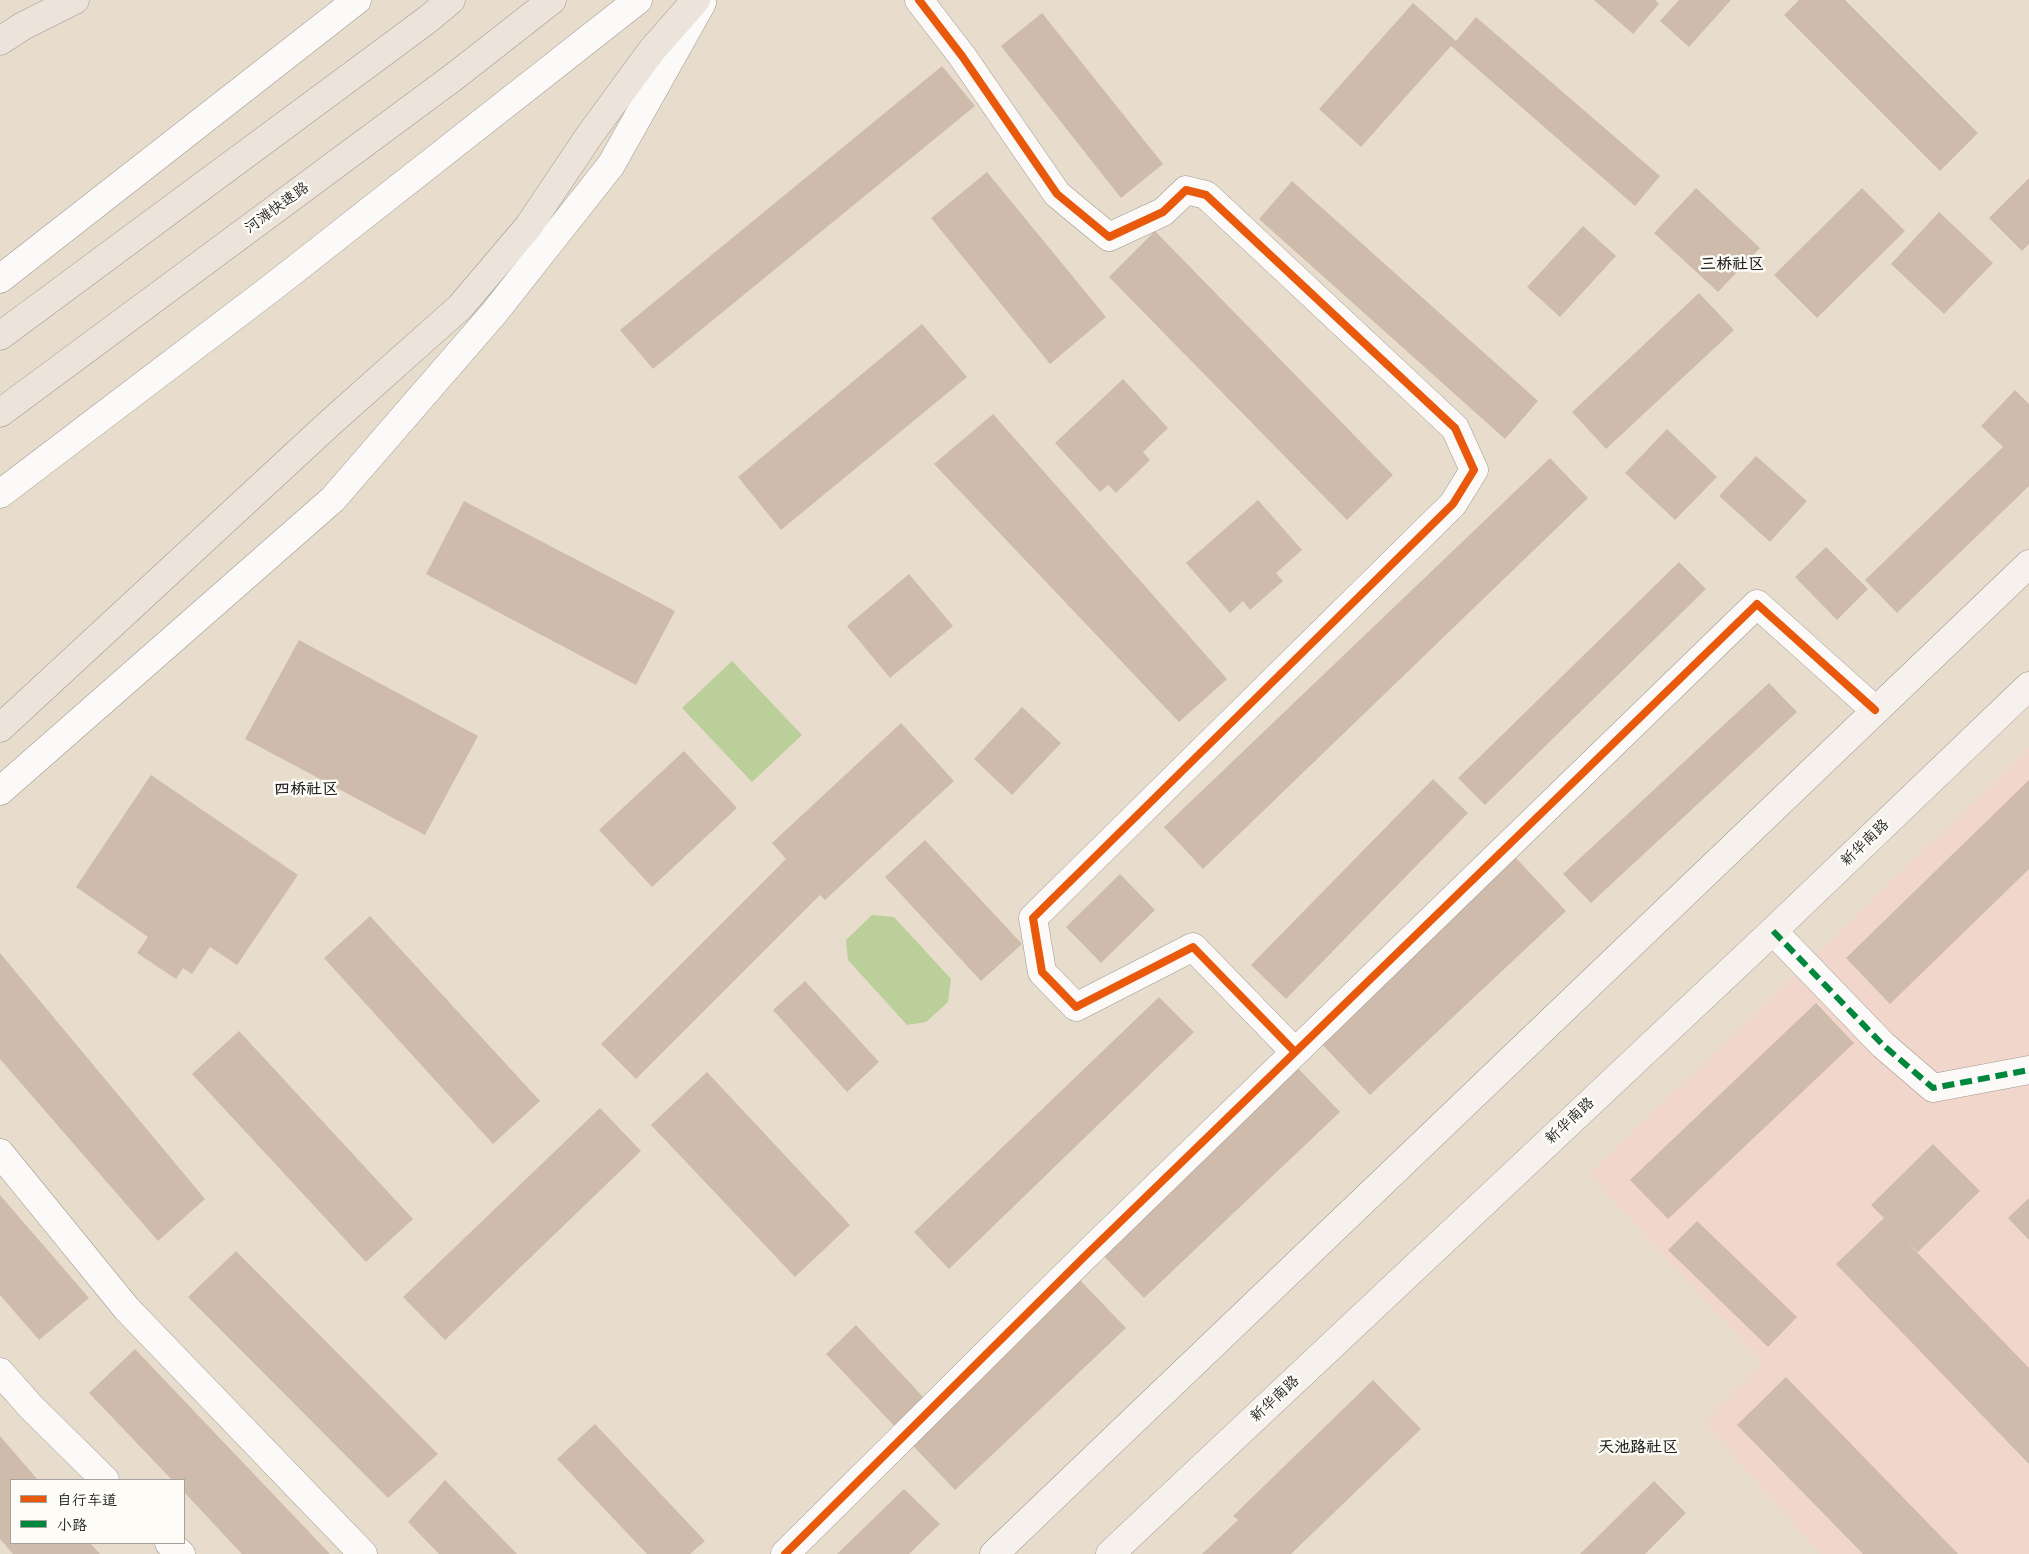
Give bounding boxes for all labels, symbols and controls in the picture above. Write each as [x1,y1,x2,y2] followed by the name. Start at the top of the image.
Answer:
[241,179,313,237] street label: 河滩快速路
[1700,255,1764,275] district label: 三桥社区
[274,780,338,800] district label: 四桥社区
[1837,816,1893,870] street label: 新华南路
[1542,1094,1598,1148] street label: 新华南路
[1247,1372,1303,1426] street label: 新华南路
[1598,1438,1678,1458] district label: 天池路社区
[10,1479,185,1544] legend
[57,1487,117,1510] text: 自行车道
[57,1512,87,1535] text: 小路

